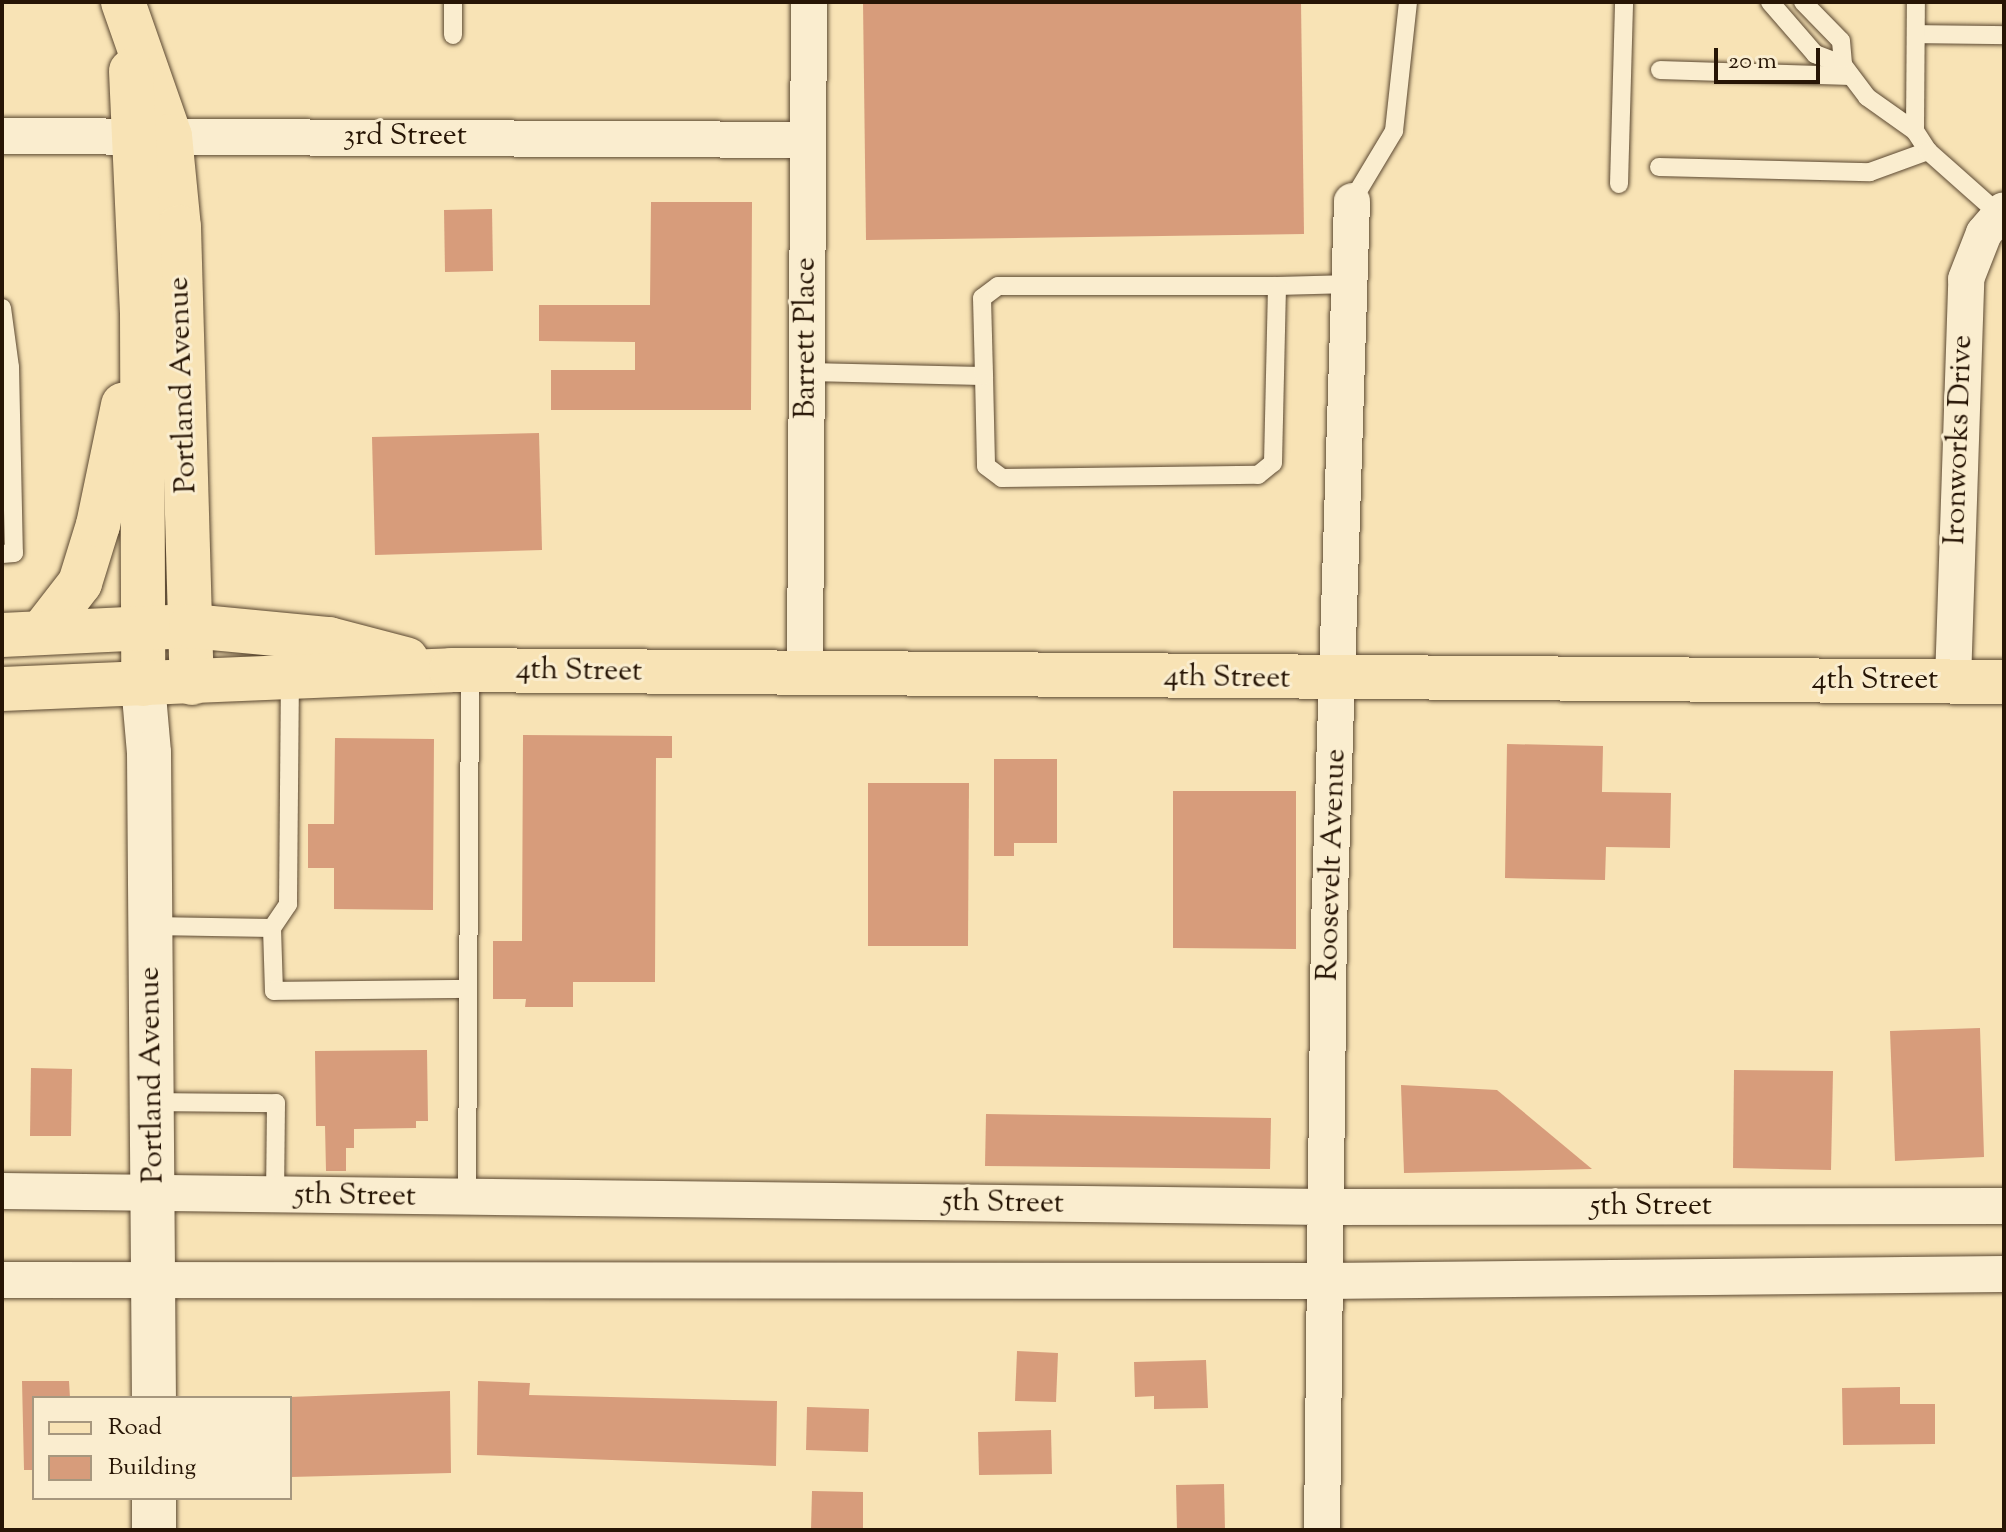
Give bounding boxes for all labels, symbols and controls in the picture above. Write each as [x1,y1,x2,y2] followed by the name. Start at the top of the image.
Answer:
[1718,32,1824,82] scale bar
[1728,45,1777,79] text: 20 m
[343,119,467,155] street label: 3rd Street
[789,257,825,419] street label: Barrett Place
[162,276,206,494] street label: Portland Avenue
[1938,334,1982,546] street label: Ironworks Drive
[515,653,643,691] street label: 4th Street
[1163,660,1291,698] street label: 4th Street
[1812,663,1938,699] street label: 4th Street
[1311,748,1355,982] street label: Roosevelt Avenue
[133,966,173,1184] street label: Portland Avenue
[294,1178,416,1216] street label: 5th Street
[942,1185,1064,1223] street label: 5th Street
[1590,1189,1712,1225] street label: 5th Street
[32,1396,292,1500] legend
[108,1411,162,1445] text: Road
[108,1451,196,1485] text: Building

